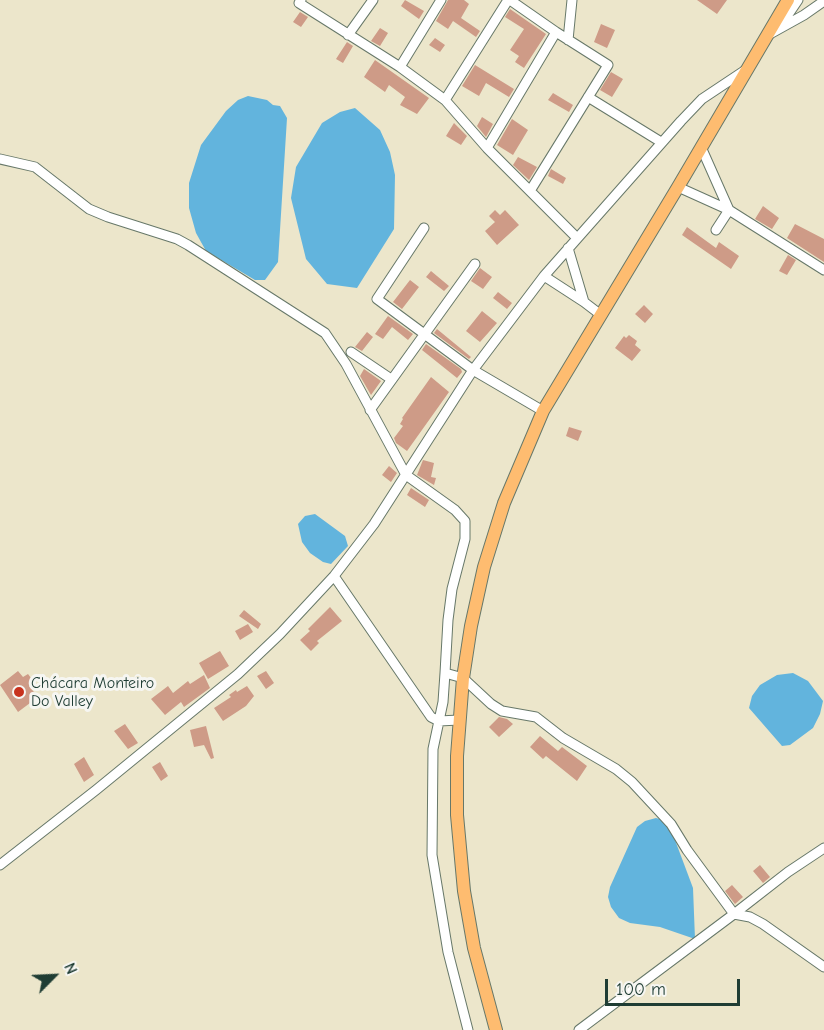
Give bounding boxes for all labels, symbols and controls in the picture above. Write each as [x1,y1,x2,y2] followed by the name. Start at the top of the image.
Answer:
[31,673,154,711] place label: Chácara Monteiro Do Valley
[12,685,26,699] marker: Chácara Monteiro Do Valley
[24,946,84,1006] north arrow
[60,960,81,977] text: N
[608,967,743,1005] scale bar
[616,979,666,1000] text: 100 m

